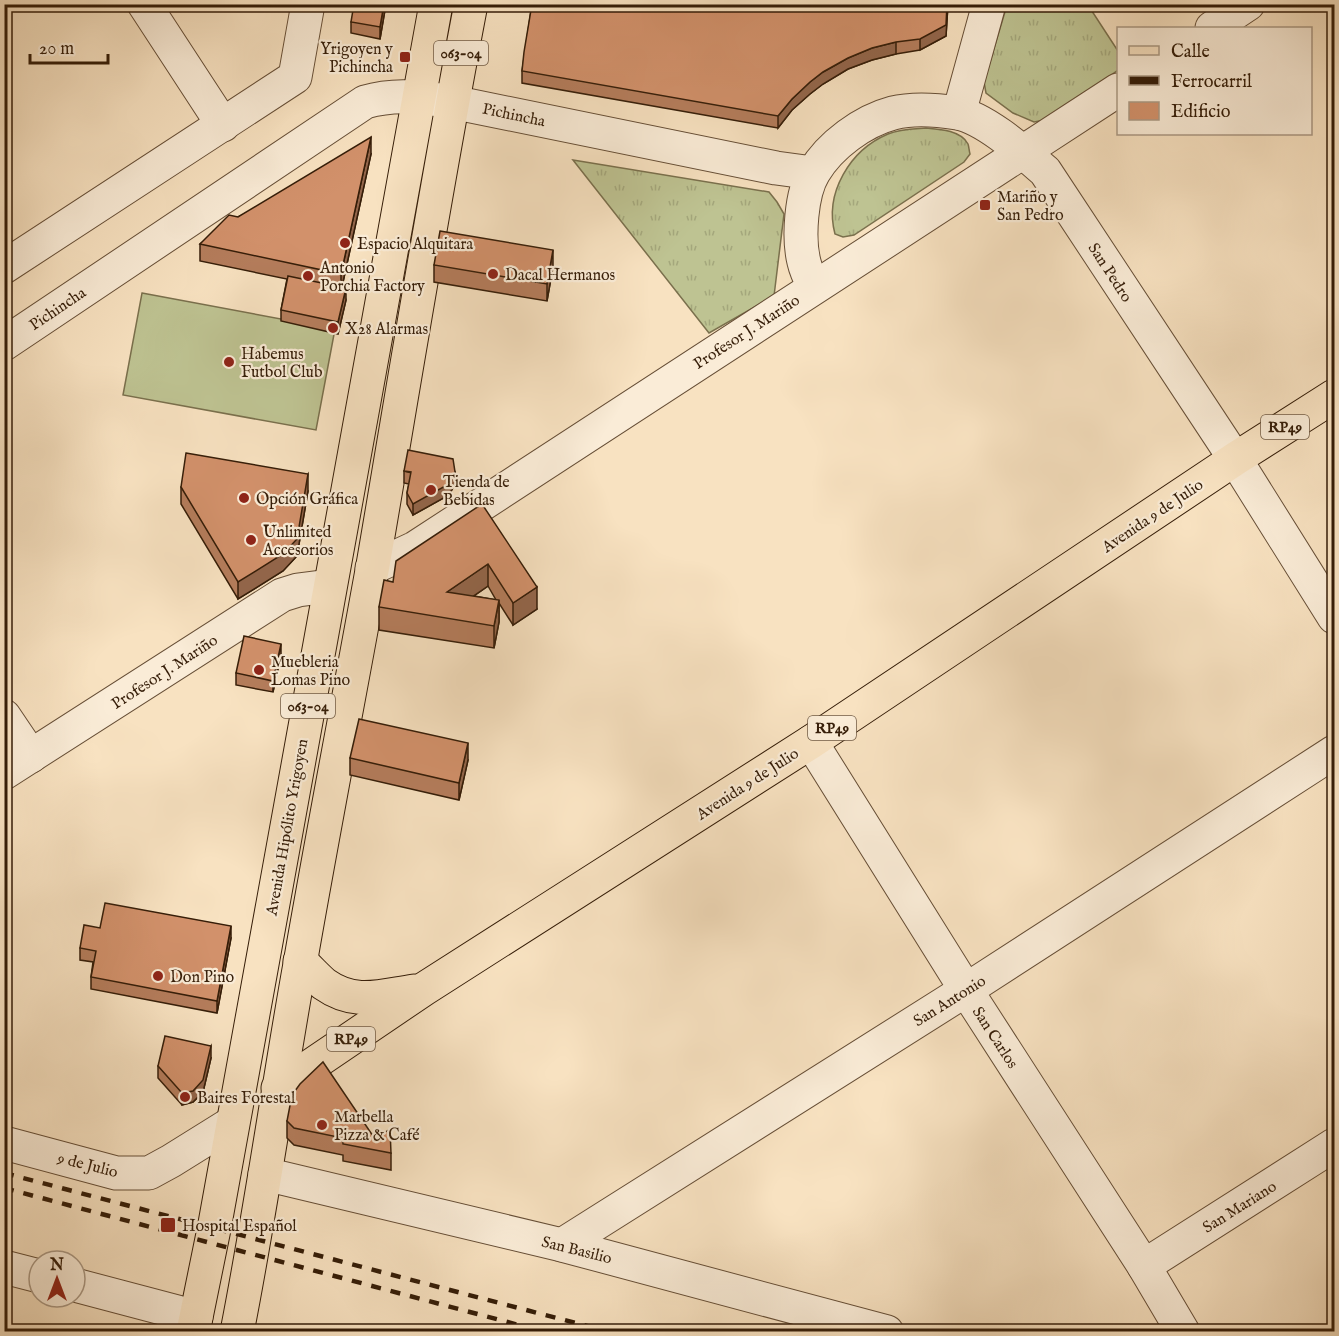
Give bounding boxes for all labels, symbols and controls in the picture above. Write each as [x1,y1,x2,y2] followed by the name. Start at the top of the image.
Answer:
[30,27,108,65] scale bar
[1117,27,1312,135] legend
[39,38,74,61] text: 20 m
[320,40,393,78] place label: Yrigoyen y Pichincha
[434,41,488,65] road number: 063-04
[1171,41,1210,64] text: Calle
[398,50,412,64] marker: Yrigoyen y Pichincha
[1171,71,1252,94] text: Ferrocarril
[480,100,547,132] street label: Pichincha
[1171,101,1231,124] text: Edificio
[997,188,1064,226] place label: Mariño y San Pedro
[978,198,992,212] marker: Mariño y San Pedro
[357,235,473,255] place label: Espacio Alquitara
[338,236,352,250] marker: Espacio Alquitara
[1083,240,1136,307] street label: San Pedro
[319,259,425,297] place label: Antonio Porchia Factory
[505,266,616,286] place label: Dacal Hermanos
[486,267,500,281] marker: Dacal Hermanos
[301,269,315,283] marker: Antonio Porchia Factory
[26,283,90,336] street label: Pichincha
[690,291,804,374] street label: Profesor J. Mariño
[345,320,428,340] place label: X28 Alarmas
[326,321,340,335] marker: X28 Alarmas
[241,345,323,383] place label: Habemus Futbol Club
[222,355,236,369] marker: Habemus Futbol Club
[1261,415,1309,439] road number: RP49
[443,473,510,511] place label: Tienda de Bebidas
[1098,475,1208,558] street label: Avenida 9 de Julio
[424,483,438,497] marker: Tienda de Bebidas
[256,490,358,510] place label: Opción Gráfica
[237,491,251,505] marker: Opción Gráfica
[262,523,334,561] place label: Unlimited Accesorios
[244,533,258,547] marker: Unlimited Accesorios
[108,631,222,714] street label: Profesor J. Mariño
[271,653,351,691] place label: Muebleria Lomas Pino
[252,663,266,677] marker: Muebleria Lomas Pino
[281,694,335,718] road number: 063-04
[808,716,856,740] road number: RP49
[262,737,313,918] street label: Avenida Hipólito Yrigoyen
[692,744,803,826] street label: Avenida 9 de Julio
[170,968,234,988] place label: Don Pino
[151,969,165,983] marker: Don Pino
[910,971,990,1032] street label: San Antonio
[967,1003,1022,1073] street label: San Carlos
[327,1027,375,1051] road number: RP49
[197,1089,296,1109] place label: Baires Forestal
[178,1090,192,1104] marker: Baires Forestal
[334,1108,420,1146] place label: Marbella Pizza & Café
[315,1118,329,1132] marker: Marbella Pizza & Café
[54,1149,120,1183] street label: 9 de Julio
[1199,1177,1281,1238] street label: San Mariano
[159,1216,177,1234] marker: Hospital Español
[182,1217,297,1237] place label: Hospital Español
[539,1233,614,1269] street label: San Basilio
[27,1249,87,1309] north arrow
[49,1256,64,1276] text: N

